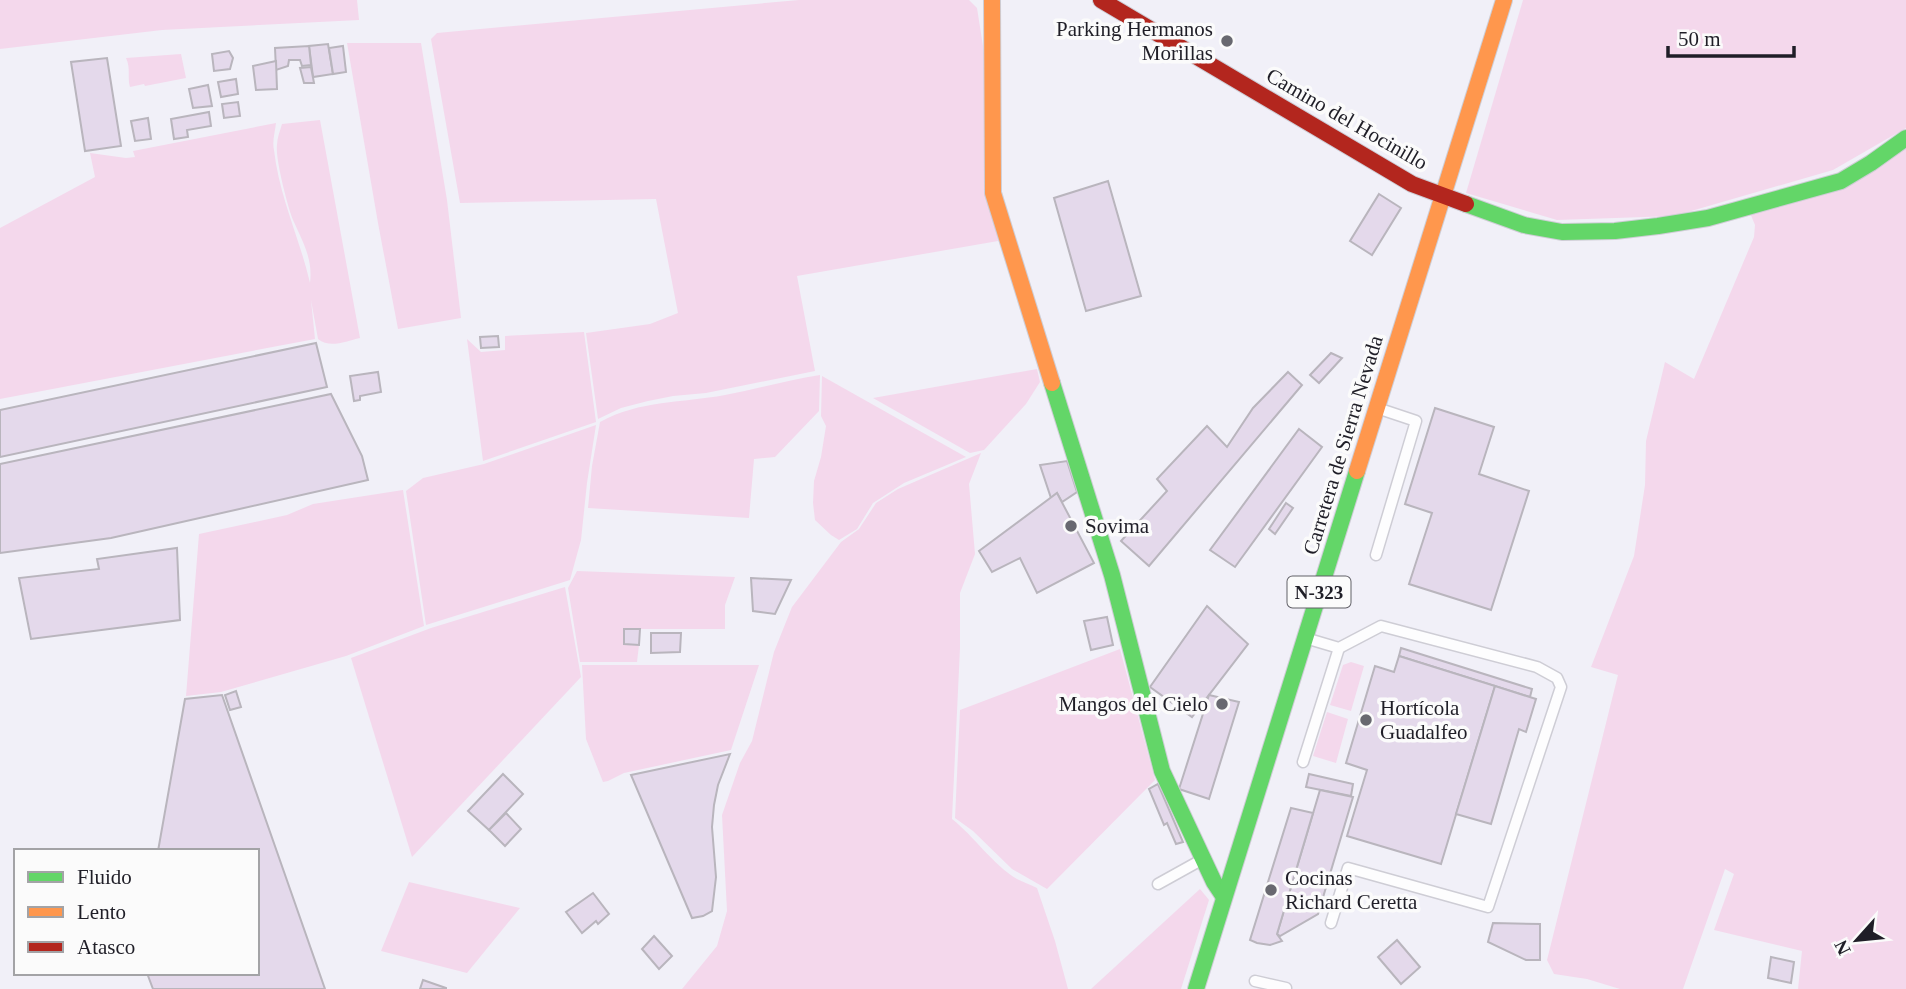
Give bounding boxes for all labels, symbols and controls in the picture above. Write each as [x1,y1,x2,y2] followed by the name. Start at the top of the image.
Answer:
[1668,14,1794,58] scale bar
[1056,17,1213,65] place label: Parking Hermanos Morillas
[1678,27,1721,51] text: 50 m
[1219,33,1235,49] marker: Parking Hermanos Morillas
[1262,63,1432,175] street label: Camino del Hocinillo
[1298,332,1388,558] street label: Carretera de Sierra Nevada
[1085,514,1150,538] place label: Sovima
[1063,518,1079,534] marker: Sovima
[1288,576,1350,608] road number: N-323
[1059,692,1208,716] place label: Mangos del Cielo
[1214,696,1230,712] marker: Mangos del Cielo
[1380,696,1467,744] place label: Hortícola Guadalfeo
[1358,712,1374,728] marker: Hortícola Guadalfeo
[14,849,259,975] legend
[77,865,132,889] text: Fluido
[1285,866,1418,914] place label: Cocinas Richard Ceretta
[1263,882,1279,898] marker: Cocinas Richard Ceretta
[77,900,126,924] text: Lento
[1822,905,1892,975] north arrow
[77,935,135,959] text: Atasco
[1830,936,1855,958] text: N

